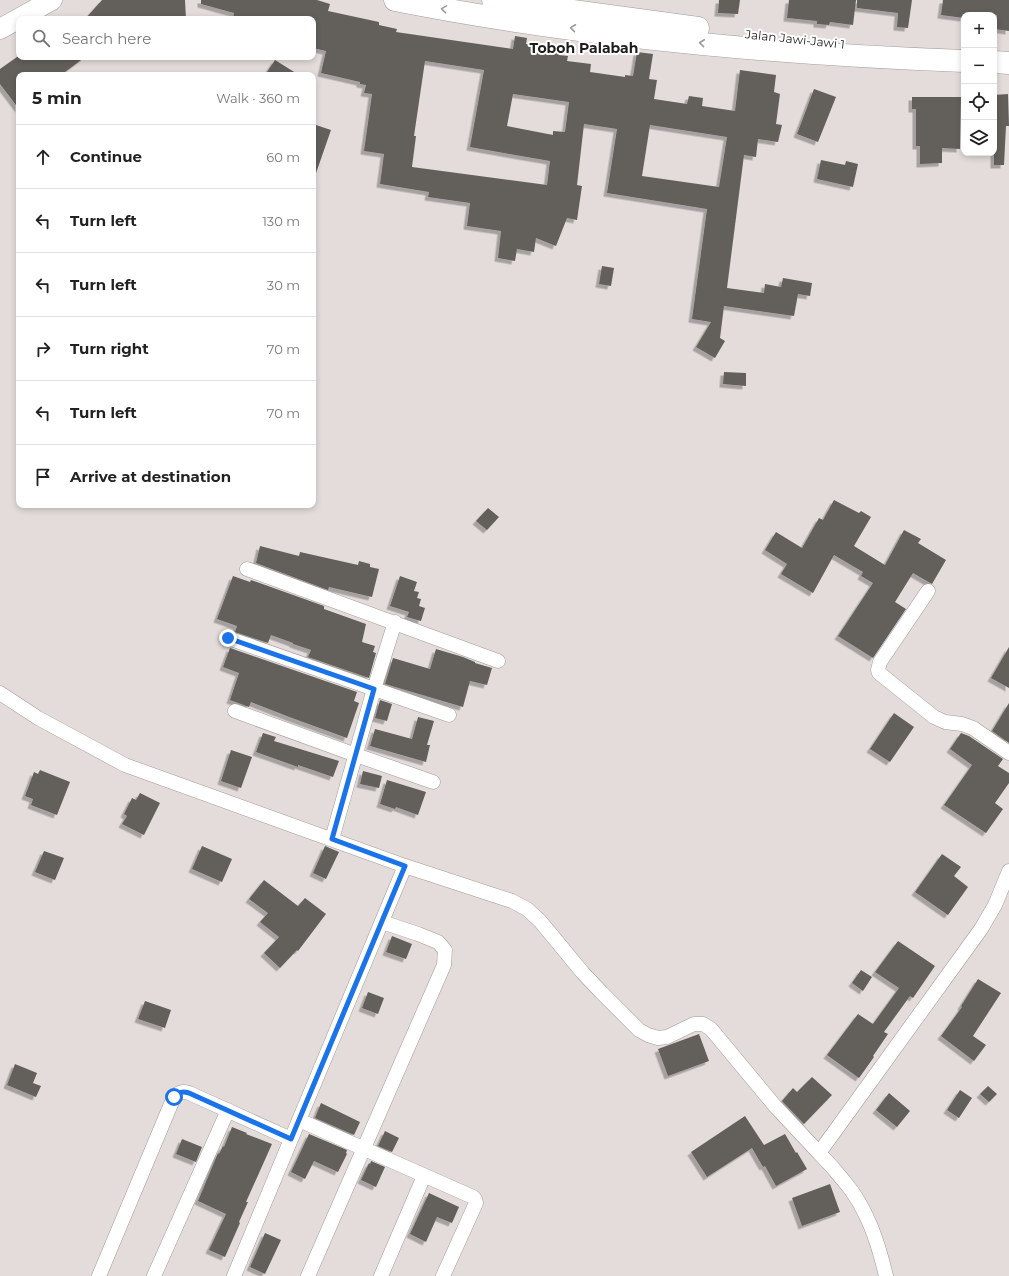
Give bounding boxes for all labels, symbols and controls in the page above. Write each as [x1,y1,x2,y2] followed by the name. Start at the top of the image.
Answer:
[441,5,447,14] one-way arrow
[961,12,997,156] map controls
[961,12,997,48] button: +
[16,16,316,60] search box
[569,24,576,33] one-way arrow
[744,26,846,52] street label: Jalan Jawi-Jawi 1
[30,27,52,49] icon: search
[62,29,151,48] text: Search here
[530,39,638,57] district label: Toboh Palabah
[699,39,705,48] one-way arrow
[961,48,997,84] button: −
[961,84,997,120] button: locate
[32,88,82,108] text: 5 min
[216,90,300,106] text: Walk · 360 m
[961,120,997,156] button: layers
[32,146,54,168] icon: ahead
[70,147,142,166] text: Continue
[266,149,300,165] text: 60 m
[32,210,54,232] icon: left
[70,211,137,230] text: Turn left
[262,213,300,229] text: 130 m
[32,274,54,296] icon: left
[70,275,137,294] text: Turn left
[267,277,300,293] text: 30 m
[32,338,54,360] icon: right
[70,339,149,358] text: Turn right
[267,341,300,357] text: 70 m
[32,402,54,424] icon: left
[70,403,137,422] text: Turn left
[267,405,300,421] text: 70 m
[32,466,54,488] icon: arrive
[70,467,231,486] text: Arrive at destination
[219,629,237,647] route end
[165,1088,183,1106] route start

